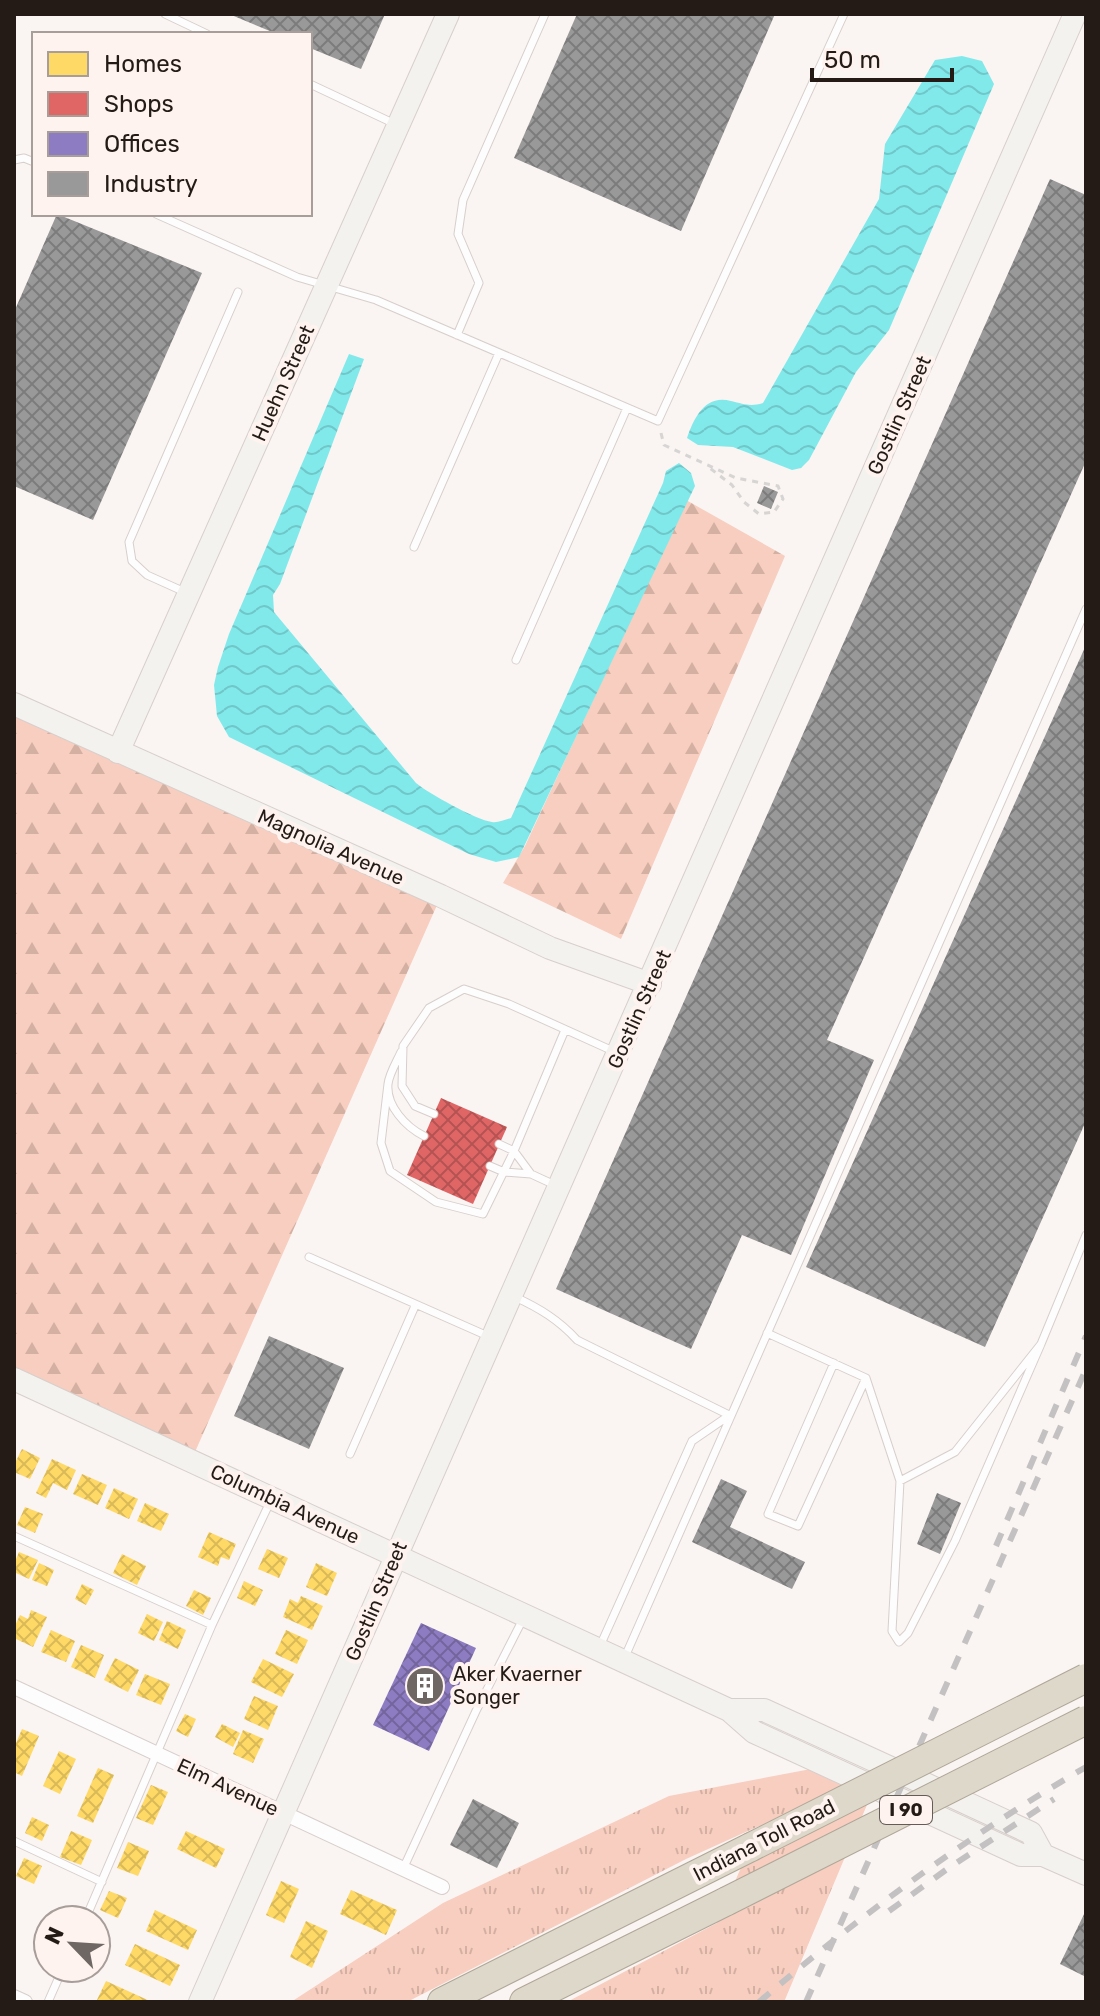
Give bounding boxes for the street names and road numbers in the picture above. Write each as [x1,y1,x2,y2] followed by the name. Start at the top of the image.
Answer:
[247,321,319,445] street label: Huehn Street
[862,352,936,478] street label: Gostlin Street
[254,804,408,890] street label: Magnolia Avenue
[602,946,676,1072] street label: Gostlin Street
[207,1459,363,1549] street label: Columbia Avenue
[340,1537,412,1664] street label: Gostlin Street
[173,1753,283,1821] street label: Elm Avenue
[689,1794,839,1886] street label: Indiana Toll Road
[880,1796,932,1824] road number: I 90

